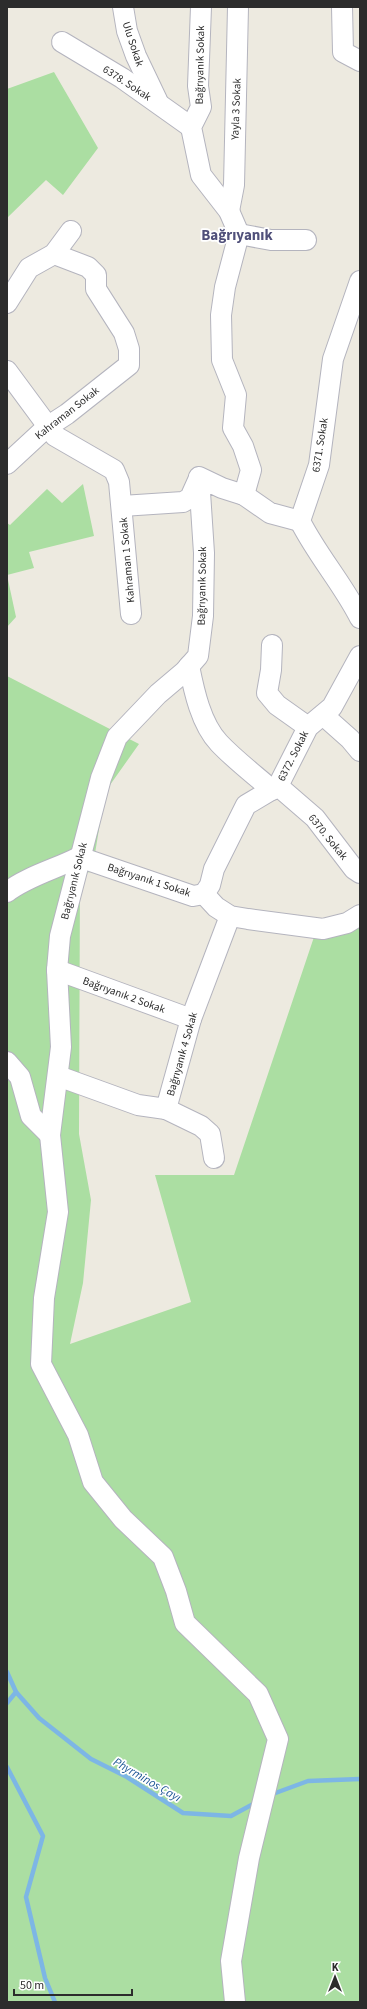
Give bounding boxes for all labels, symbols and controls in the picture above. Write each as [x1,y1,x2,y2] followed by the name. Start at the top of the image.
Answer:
[119,20,147,69] street label: Ulu Sokak
[192,25,208,105] street label: Bağrıyanık Sokak
[100,62,155,105] street label: 6378. Sokak
[227,77,245,141] street label: Yayla 3 Sokak
[201,225,274,246] district label: Bağrıyanık
[32,383,103,443] street label: Kahraman Sokak
[308,416,332,473] street label: 6371. Sokak
[116,516,138,603] street label: Kahraman 1 Sokak
[194,546,210,626] street label: Bağrıyanık Sokak
[274,728,312,784] street label: 6372. Sokak
[305,811,351,864] street label: 6370. Sokak
[57,840,91,921] street label: Bağrıyanık Sokak
[105,859,193,901] street label: Bağrıyanık 1 Sokak
[81,973,168,1017] street label: Bağrıyanık 2 Sokak
[163,1010,201,1098] street label: Bağrıyanık 4 Sokak
[110,1754,184,1806] water label: Phyrminos Çayı
[315,1957,355,1997] north arrow
[332,1960,339,1975] text: K
[14,1971,132,1997] scale bar
[20,1977,44,1994] text: 50 m

